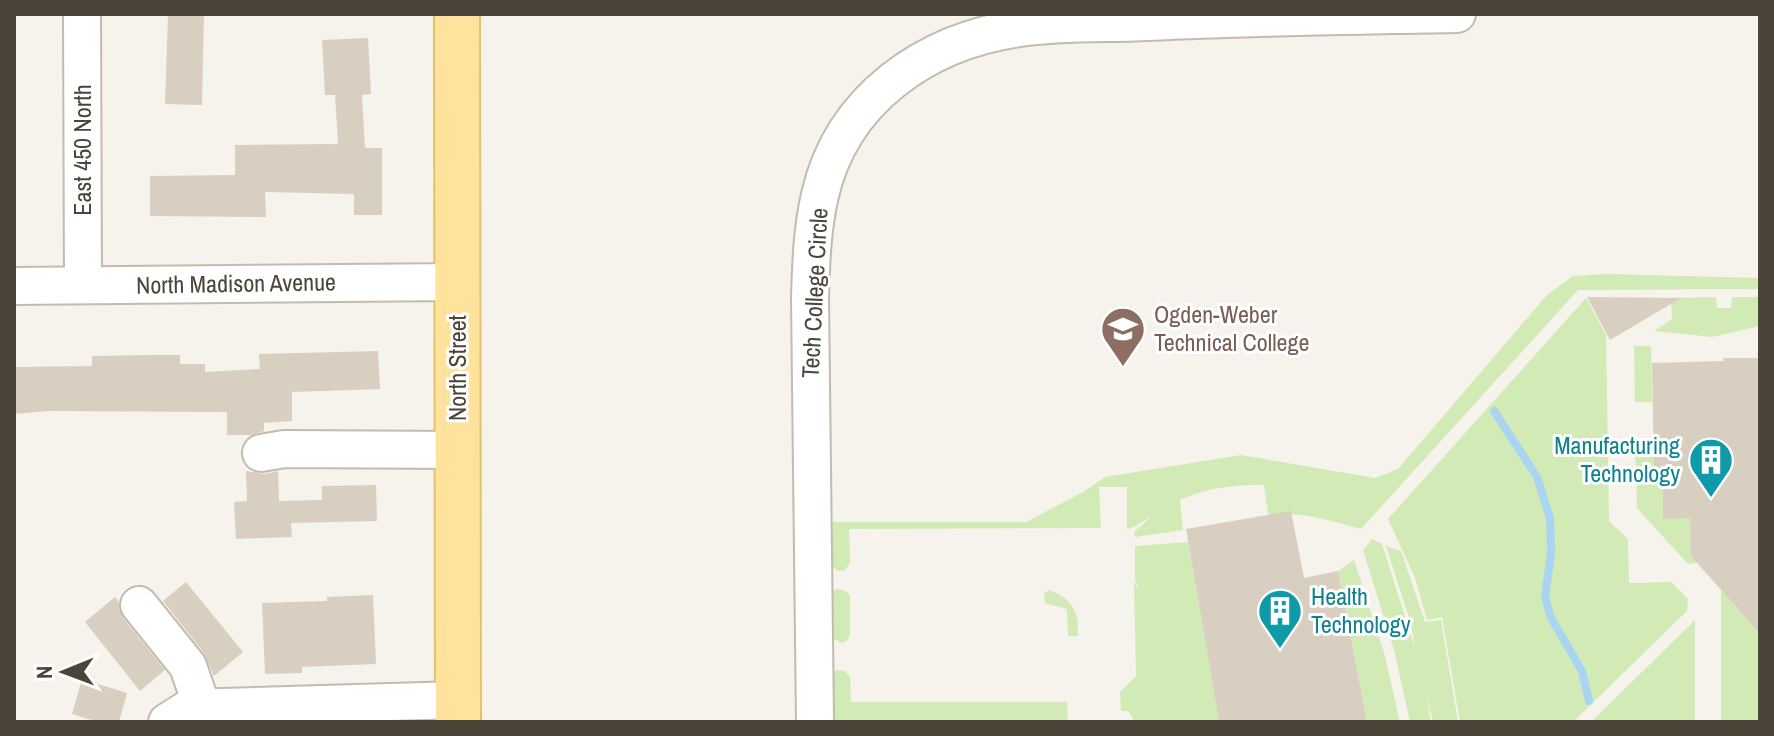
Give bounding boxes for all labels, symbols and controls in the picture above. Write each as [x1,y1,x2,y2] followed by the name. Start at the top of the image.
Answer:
[66,84,98,216] street label: East 450 North
[794,207,834,379] street label: Tech College Circle
[136,265,336,301] street label: North Madison Avenue
[1154,298,1309,358] place label: Ogden-Weber Technical College
[1099,305,1147,368] school or university icon: Ogden-Weber Technical College
[441,314,473,421] street label: North Street
[1554,429,1680,489] place label: Manufacturing Technology
[1687,436,1735,499] building icon: Manufacturing Technology
[1311,580,1411,640] place label: Health Technology
[1256,587,1304,650] building icon: Health Technology
[24,632,104,712] north arrow
[29,666,59,679] text: N

